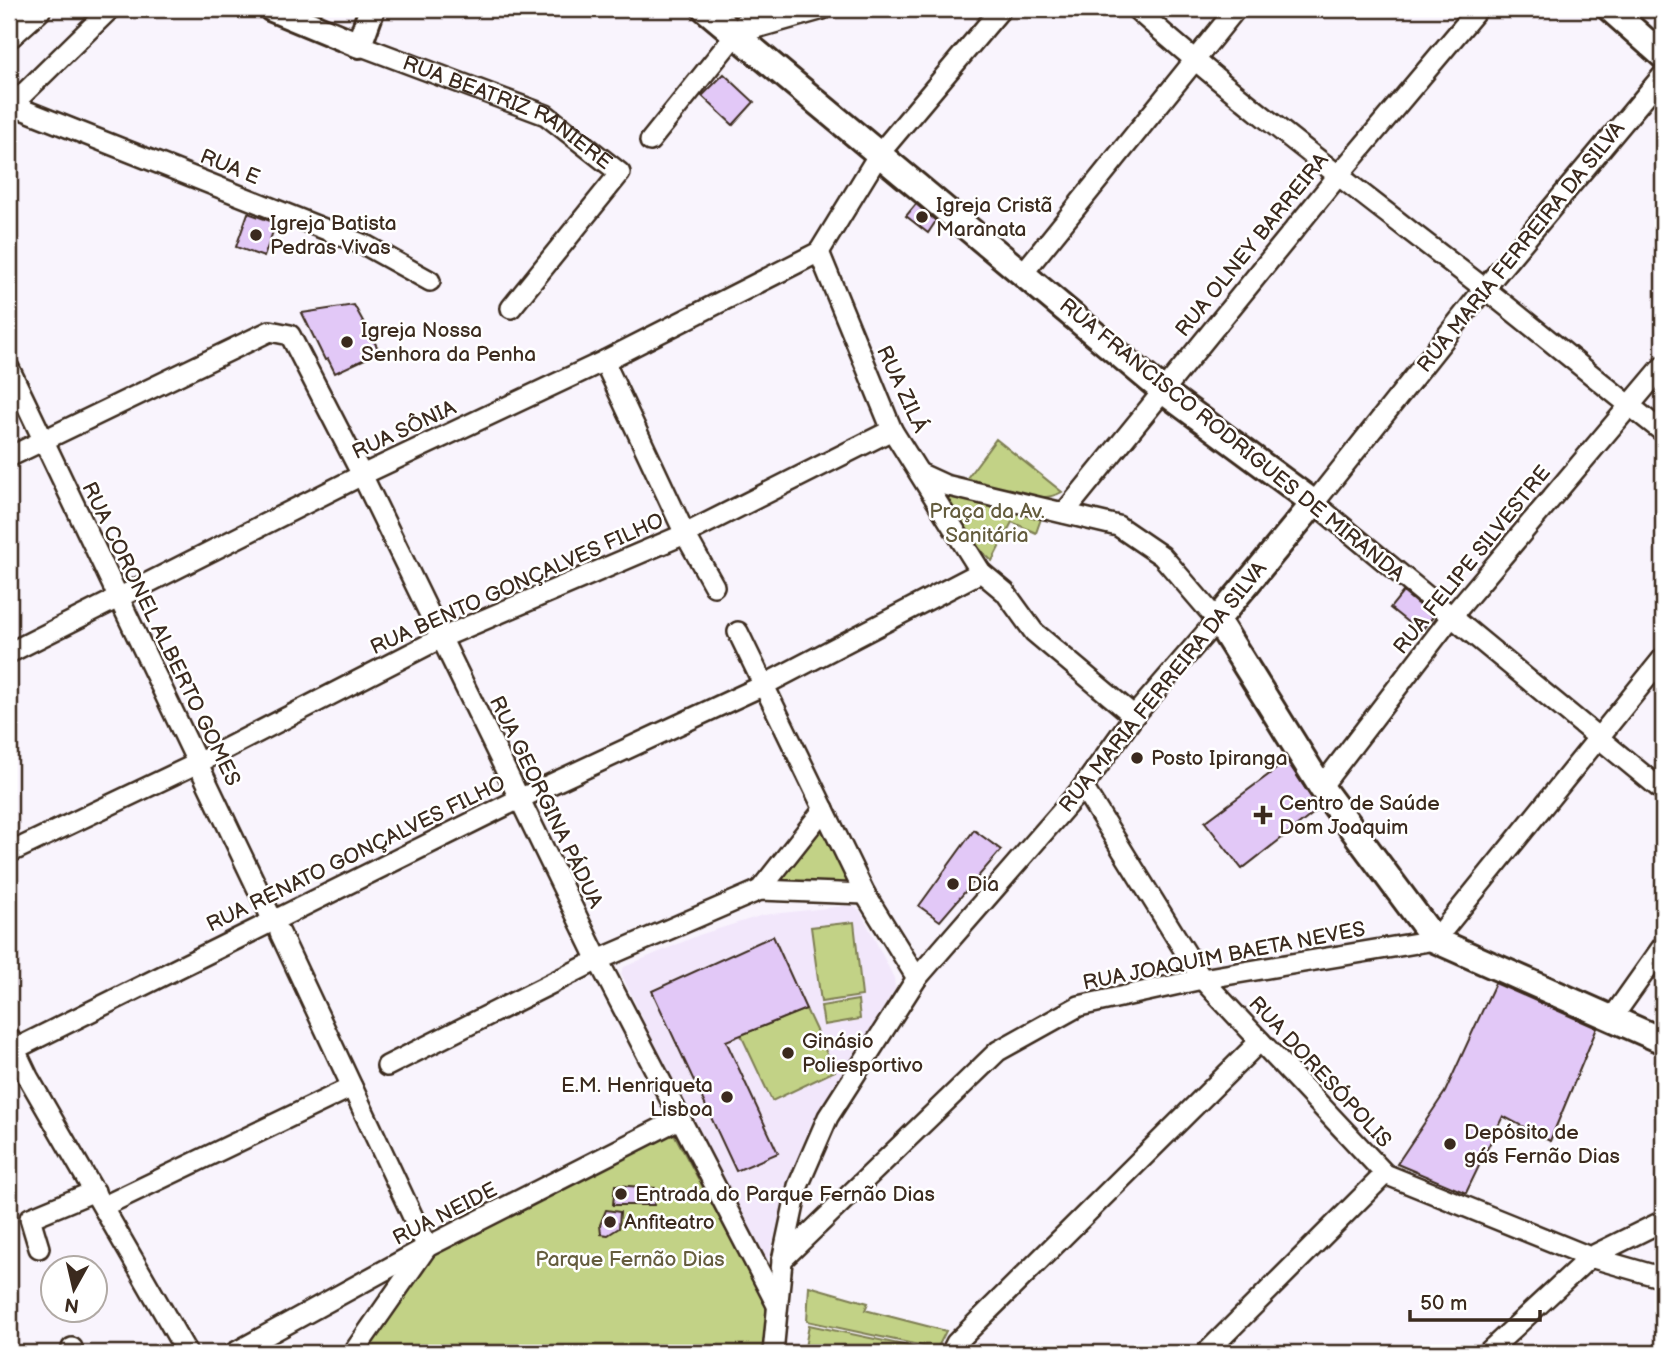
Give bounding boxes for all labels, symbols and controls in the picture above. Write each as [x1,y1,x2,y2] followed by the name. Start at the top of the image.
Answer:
[399,50,617,175] street label: RUA BEATRIZ RANIERE
[1412,116,1630,377] street label: RUA MARIA FERREIRA DA SILVA
[197,144,263,190] street label: RUA E
[1170,148,1334,342] street label: RUA OLNEY BARREIRA
[936,193,1052,242] place label: Igreja Cristã Maranata
[914,209,930,225] marker: Igreja Cristã Maranata
[270,211,397,260] place label: Igreja Batista Pedras Vivas
[248,227,264,243] marker: Igreja Batista Pedras Vivas
[1054,293,1410,587] street label: RUA FRANCISCO RODRIGUES DE MIRANDA
[361,318,536,367] place label: Igreja Nossa Senhora da Penha
[339,334,355,350] marker: Igreja Nossa Senhora da Penha
[871,342,933,436] street label: RUA ZILÁ
[348,395,460,465] street label: RUA SÔNIA
[1388,461,1556,659] street label: RUA FELIPE SILVESTRE
[76,478,246,790] street label: RUA CORONEL ALBERTO GOMES
[929,499,1045,548] park label: Praça da Av. Sanitária
[366,508,668,660] street label: RUA BENTO GONÇALVES FILHO
[1054,556,1272,817] street label: RUA MARIA FERREIRA DA SILVA
[484,692,608,912] street label: RUA GEORGINA PÁDUA
[1151,746,1288,771] place label: Posto Ipiranga
[1129,750,1145,766] marker: Posto Ipiranga
[202,771,510,937] street label: RUA RENATO GONÇALVES FILHO
[1279,791,1440,840] place label: Centro de Saúde Dom Joaquim
[1253,805,1273,825] marker: Centro de Saúde Dom Joaquim
[967,872,999,897] place label: Dia
[945,876,961,892] marker: Dia
[1081,916,1367,996] street label: RUA JOAQUIM BAETA NEVES
[1243,991,1397,1153] street label: RUA DORESÓPOLIS
[802,1029,923,1078] place label: Ginásio Poliesportivo
[780,1045,796,1061] marker: Ginásio Poliesportivo
[561,1073,713,1122] place label: E.M. Henriqueta Lisboa
[719,1089,735,1105] marker: E.M. Henriqueta Lisboa
[1464,1120,1620,1169] place label: Depósito de gás Fernão Dias
[1442,1136,1458,1152] marker: Depósito de gás Fernão Dias
[389,1177,501,1251] street label: RUA NEIDE
[635,1182,935,1207] place label: Entrada do Parque Fernão Dias
[613,1186,629,1202] marker: Entrada do Parque Fernão Dias
[624,1210,715,1235] place label: Anfiteatro
[602,1214,618,1230] marker: Anfiteatro
[535,1247,725,1272] park label: Parque Fernão Dias
[38,1254,108,1324] north arrow
[1410,1278,1539,1322] scale bar
[1420,1291,1467,1316] text: 50 m
[63,1292,81,1317] text: N

